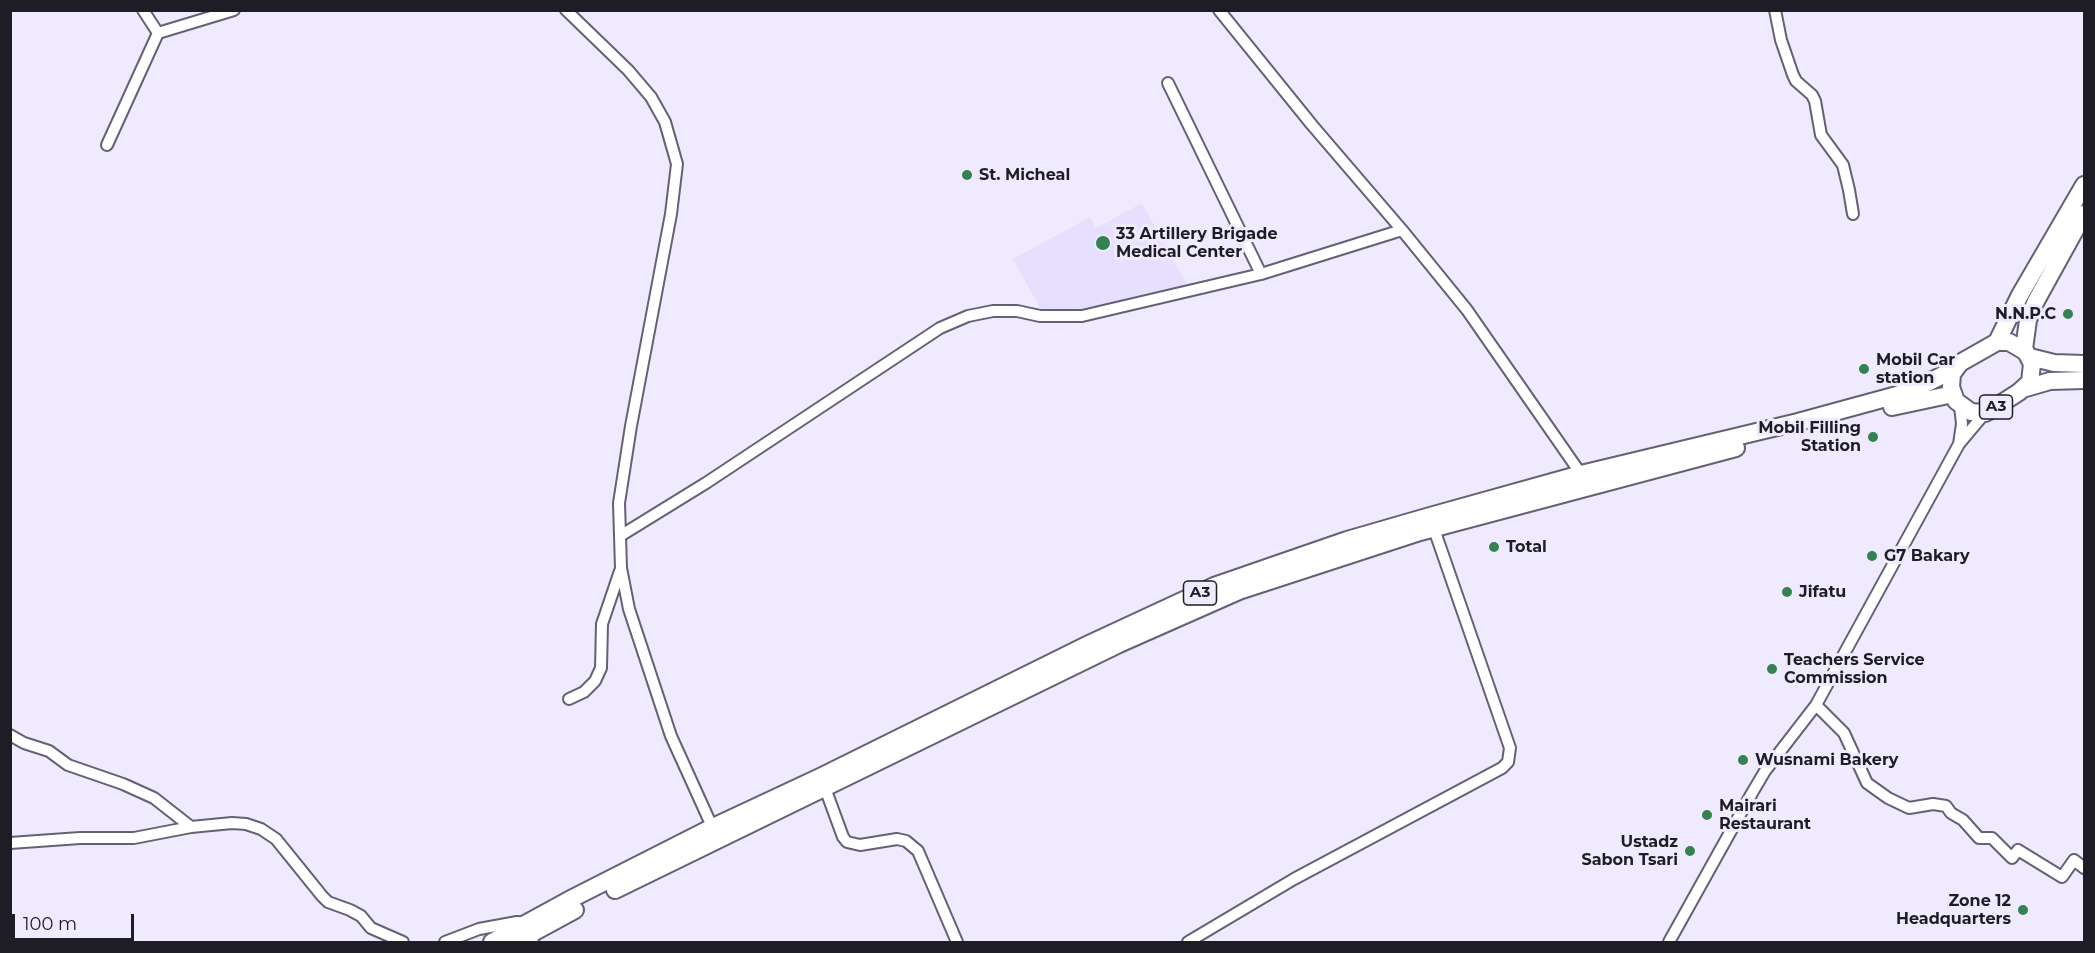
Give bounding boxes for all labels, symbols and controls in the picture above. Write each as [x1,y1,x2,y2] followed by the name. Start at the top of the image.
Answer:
[979,165,1070,185] place label: St. Micheal
[960,168,974,182] marker: St. Micheal
[1116,224,1277,262] place label: 33 Artillery Brigade Medical Center
[1094,234,1112,252] marker: 33 Artillery Brigade Medical Center
[1995,304,2056,324] place label: N.N.P.C
[2061,307,2075,321] marker: N.N.P.C
[1876,350,1955,388] place label: Mobil Car station
[1857,362,1871,376] marker: Mobil Car station
[1980,395,2012,419] road number: A3
[1758,418,1861,456] place label: Mobil Filling Station
[1866,430,1880,444] marker: Mobil Filling Station
[1506,537,1547,557] place label: Total
[1487,540,1501,554] marker: Total
[1884,546,1970,566] place label: G7 Bakary
[1865,549,1879,563] marker: G7 Bakary
[1184,581,1216,605] road number: A3
[1799,582,1846,602] place label: Jifatu
[1780,585,1794,599] marker: Jifatu
[1784,650,1925,688] place label: Teachers Service Commission
[1765,662,1779,676] marker: Teachers Service Commission
[1755,750,1898,770] place label: Wusnami Bakery
[1736,753,1750,767] marker: Wusnami Bakery
[1719,796,1811,834] place label: Mairari Restaurant
[1700,808,1714,822] marker: Mairari Restaurant
[1581,832,1678,870] place label: Ustadz Sabon Tsari
[1683,844,1697,858] marker: Ustadz Sabon Tsari
[1896,891,2011,929] place label: Zone 12 Headquarters
[15,902,136,940] scale bar
[2016,903,2030,917] marker: Zone 12 Headquarters
[23,913,77,935] text: 100 m

